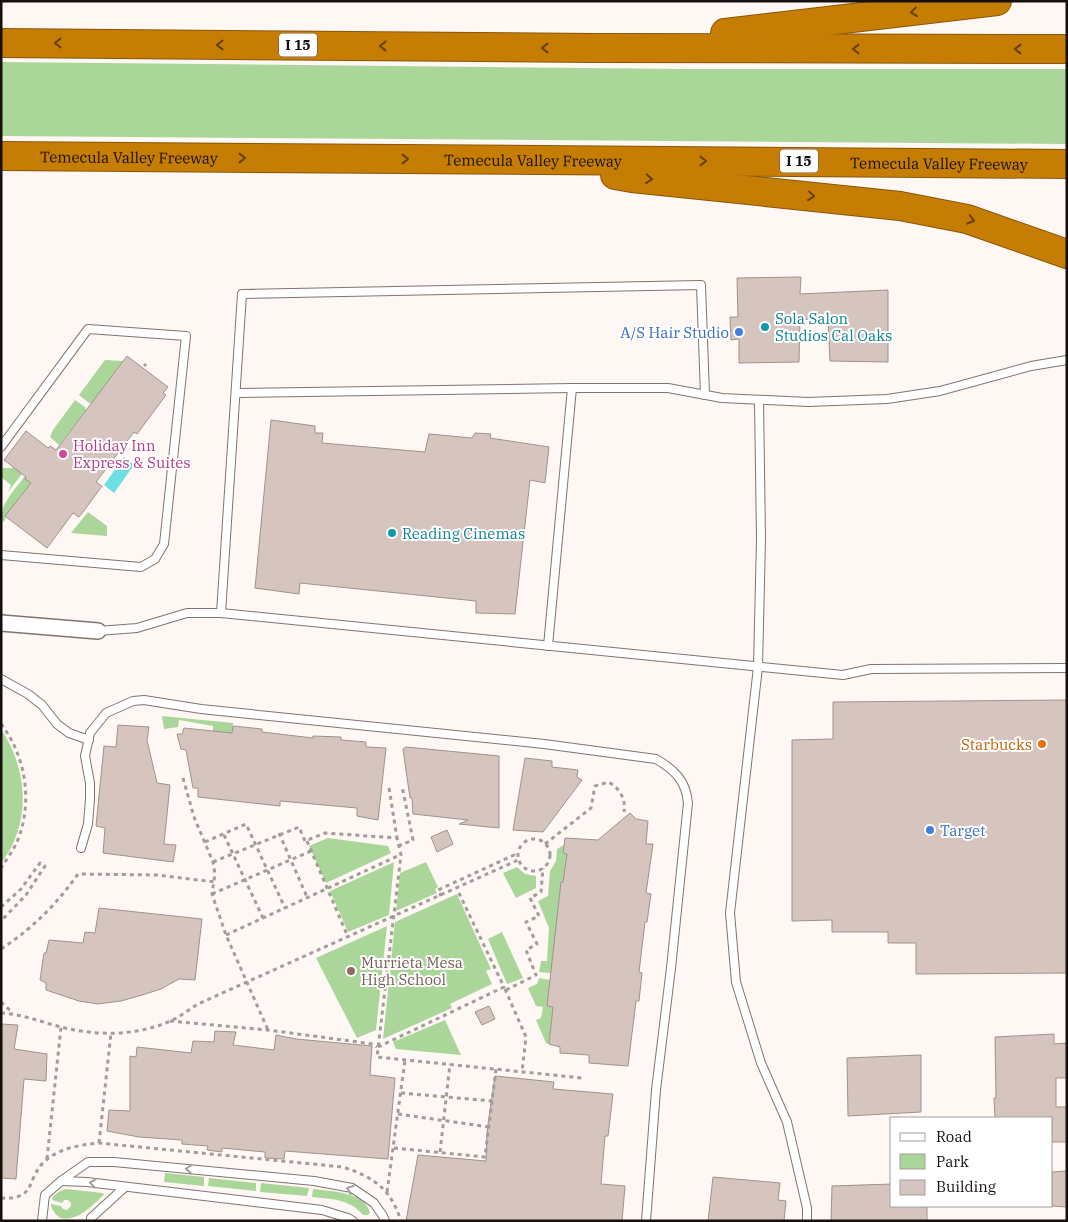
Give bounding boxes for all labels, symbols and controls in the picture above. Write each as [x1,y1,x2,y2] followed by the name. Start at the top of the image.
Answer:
[909,6,917,17] one-way arrow
[279,34,317,56] road number: I 15
[54,38,62,49] one-way arrow
[216,40,224,50] one-way arrow
[379,41,386,51] one-way arrow
[541,43,549,53] one-way arrow
[851,44,859,54] one-way arrow
[1014,44,1022,54] one-way arrow
[40,147,218,167] street label: Temecula Valley Freeway
[444,150,622,170] street label: Temecula Valley Freeway
[780,150,818,172] road number: I 15
[239,153,247,163] one-way arrow
[850,153,1028,173] street label: Temecula Valley Freeway
[402,154,409,164] one-way arrow
[700,156,708,166] one-way arrow
[645,174,653,185] one-way arrow
[807,190,815,201] one-way arrow
[967,215,975,225] one-way arrow
[775,309,892,345] place label: Sola Salon Studios Cal Oaks
[759,321,771,333] marker: Sola Salon Studios Cal Oaks
[620,323,729,342] place label: A/S Hair Studio
[733,326,745,338] marker: A/S Hair Studio
[73,436,191,472] place label: Holiday Inn Express & Suites
[57,448,69,460] marker: Holiday Inn Express & Suites
[402,524,525,543] place label: Reading Cinemas
[386,527,398,539] marker: Reading Cinemas
[961,735,1032,754] place label: Starbucks
[1036,738,1048,750] marker: Starbucks
[940,821,985,840] place label: Target
[924,824,936,836] marker: Target
[361,953,463,989] place label: Murrieta Mesa High School
[345,965,357,977] marker: Murrieta Mesa High School
[890,1117,1053,1207] legend
[936,1127,972,1146] text: Road
[936,1152,969,1171] text: Park
[185,1164,193,1175] one-way arrow
[936,1177,996,1196] text: Building
[89,1178,97,1189] one-way arrow
[346,1185,355,1195] one-way arrow

